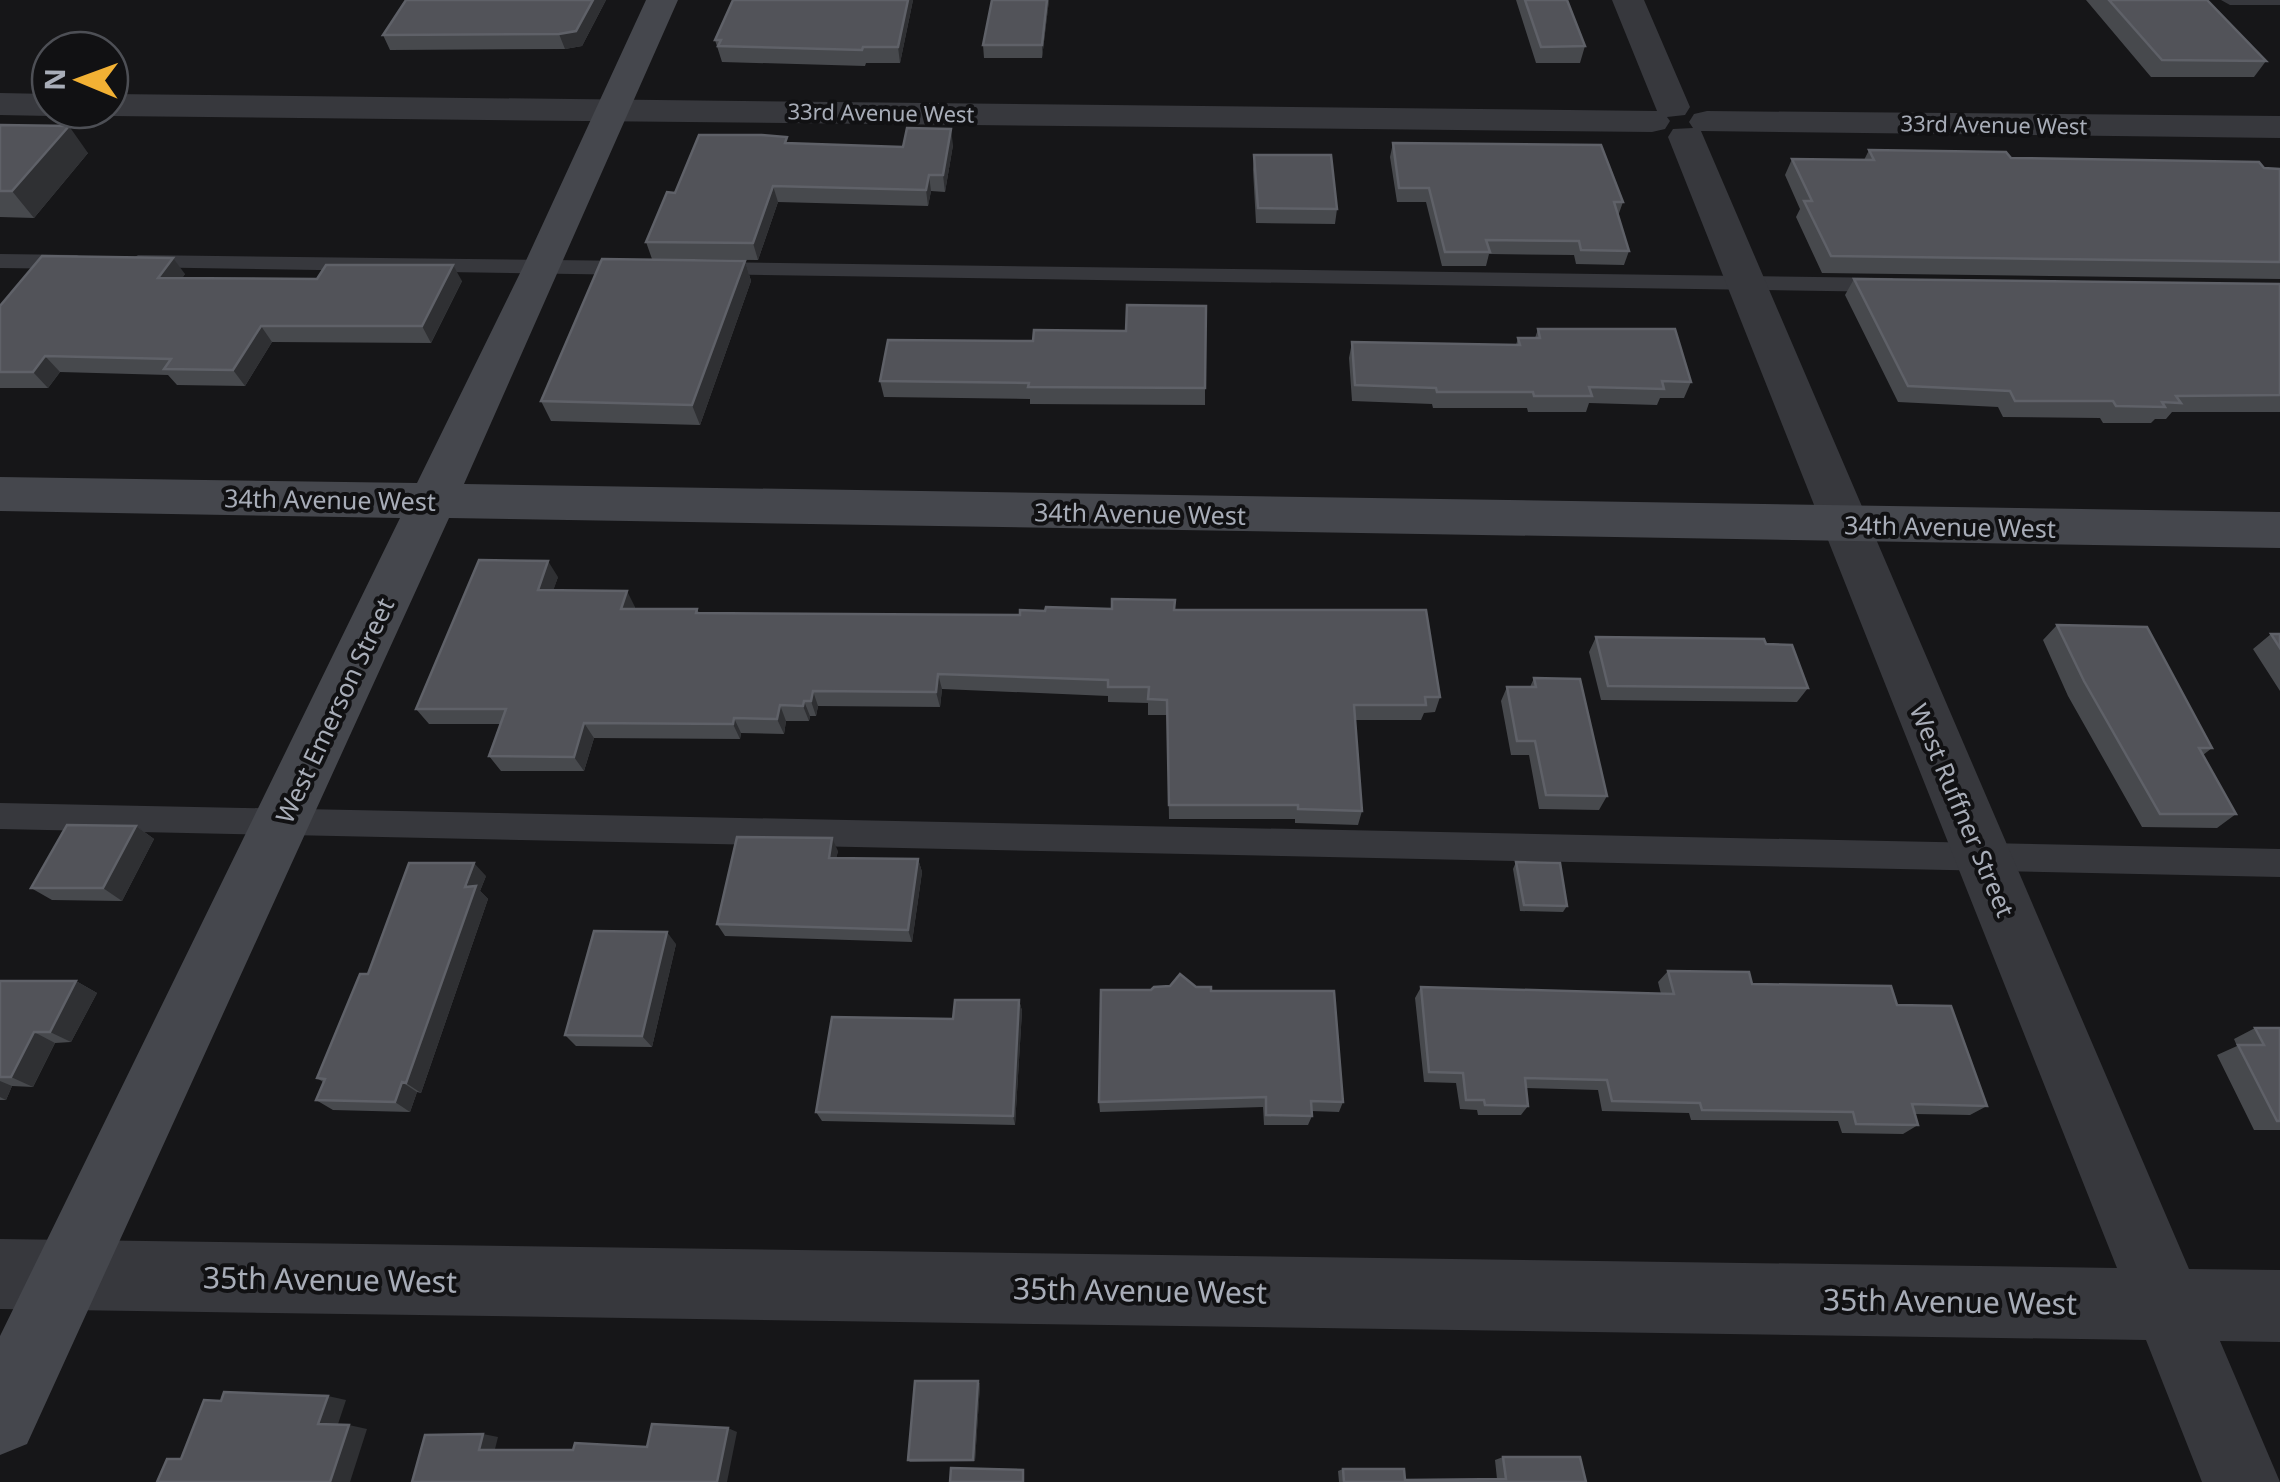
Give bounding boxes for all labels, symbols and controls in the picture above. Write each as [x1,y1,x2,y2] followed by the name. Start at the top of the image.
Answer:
[30,30,130,130] north arrow
[35,68,73,91] text: N
[787,95,975,129] street label: 33rd Avenue West
[1900,107,2088,141] street label: 33rd Avenue West
[224,480,436,518] street label: 34th Avenue West
[1034,494,1246,532] street label: 34th Avenue West
[1844,507,2056,545] street label: 34th Avenue West
[267,592,401,828] street label: West Emerson Street
[1903,698,2023,922] street label: West Ruffner Street
[203,1256,458,1302] street label: 35th Avenue West
[1013,1267,1268,1313] street label: 35th Avenue West
[1823,1278,2078,1324] street label: 35th Avenue West

